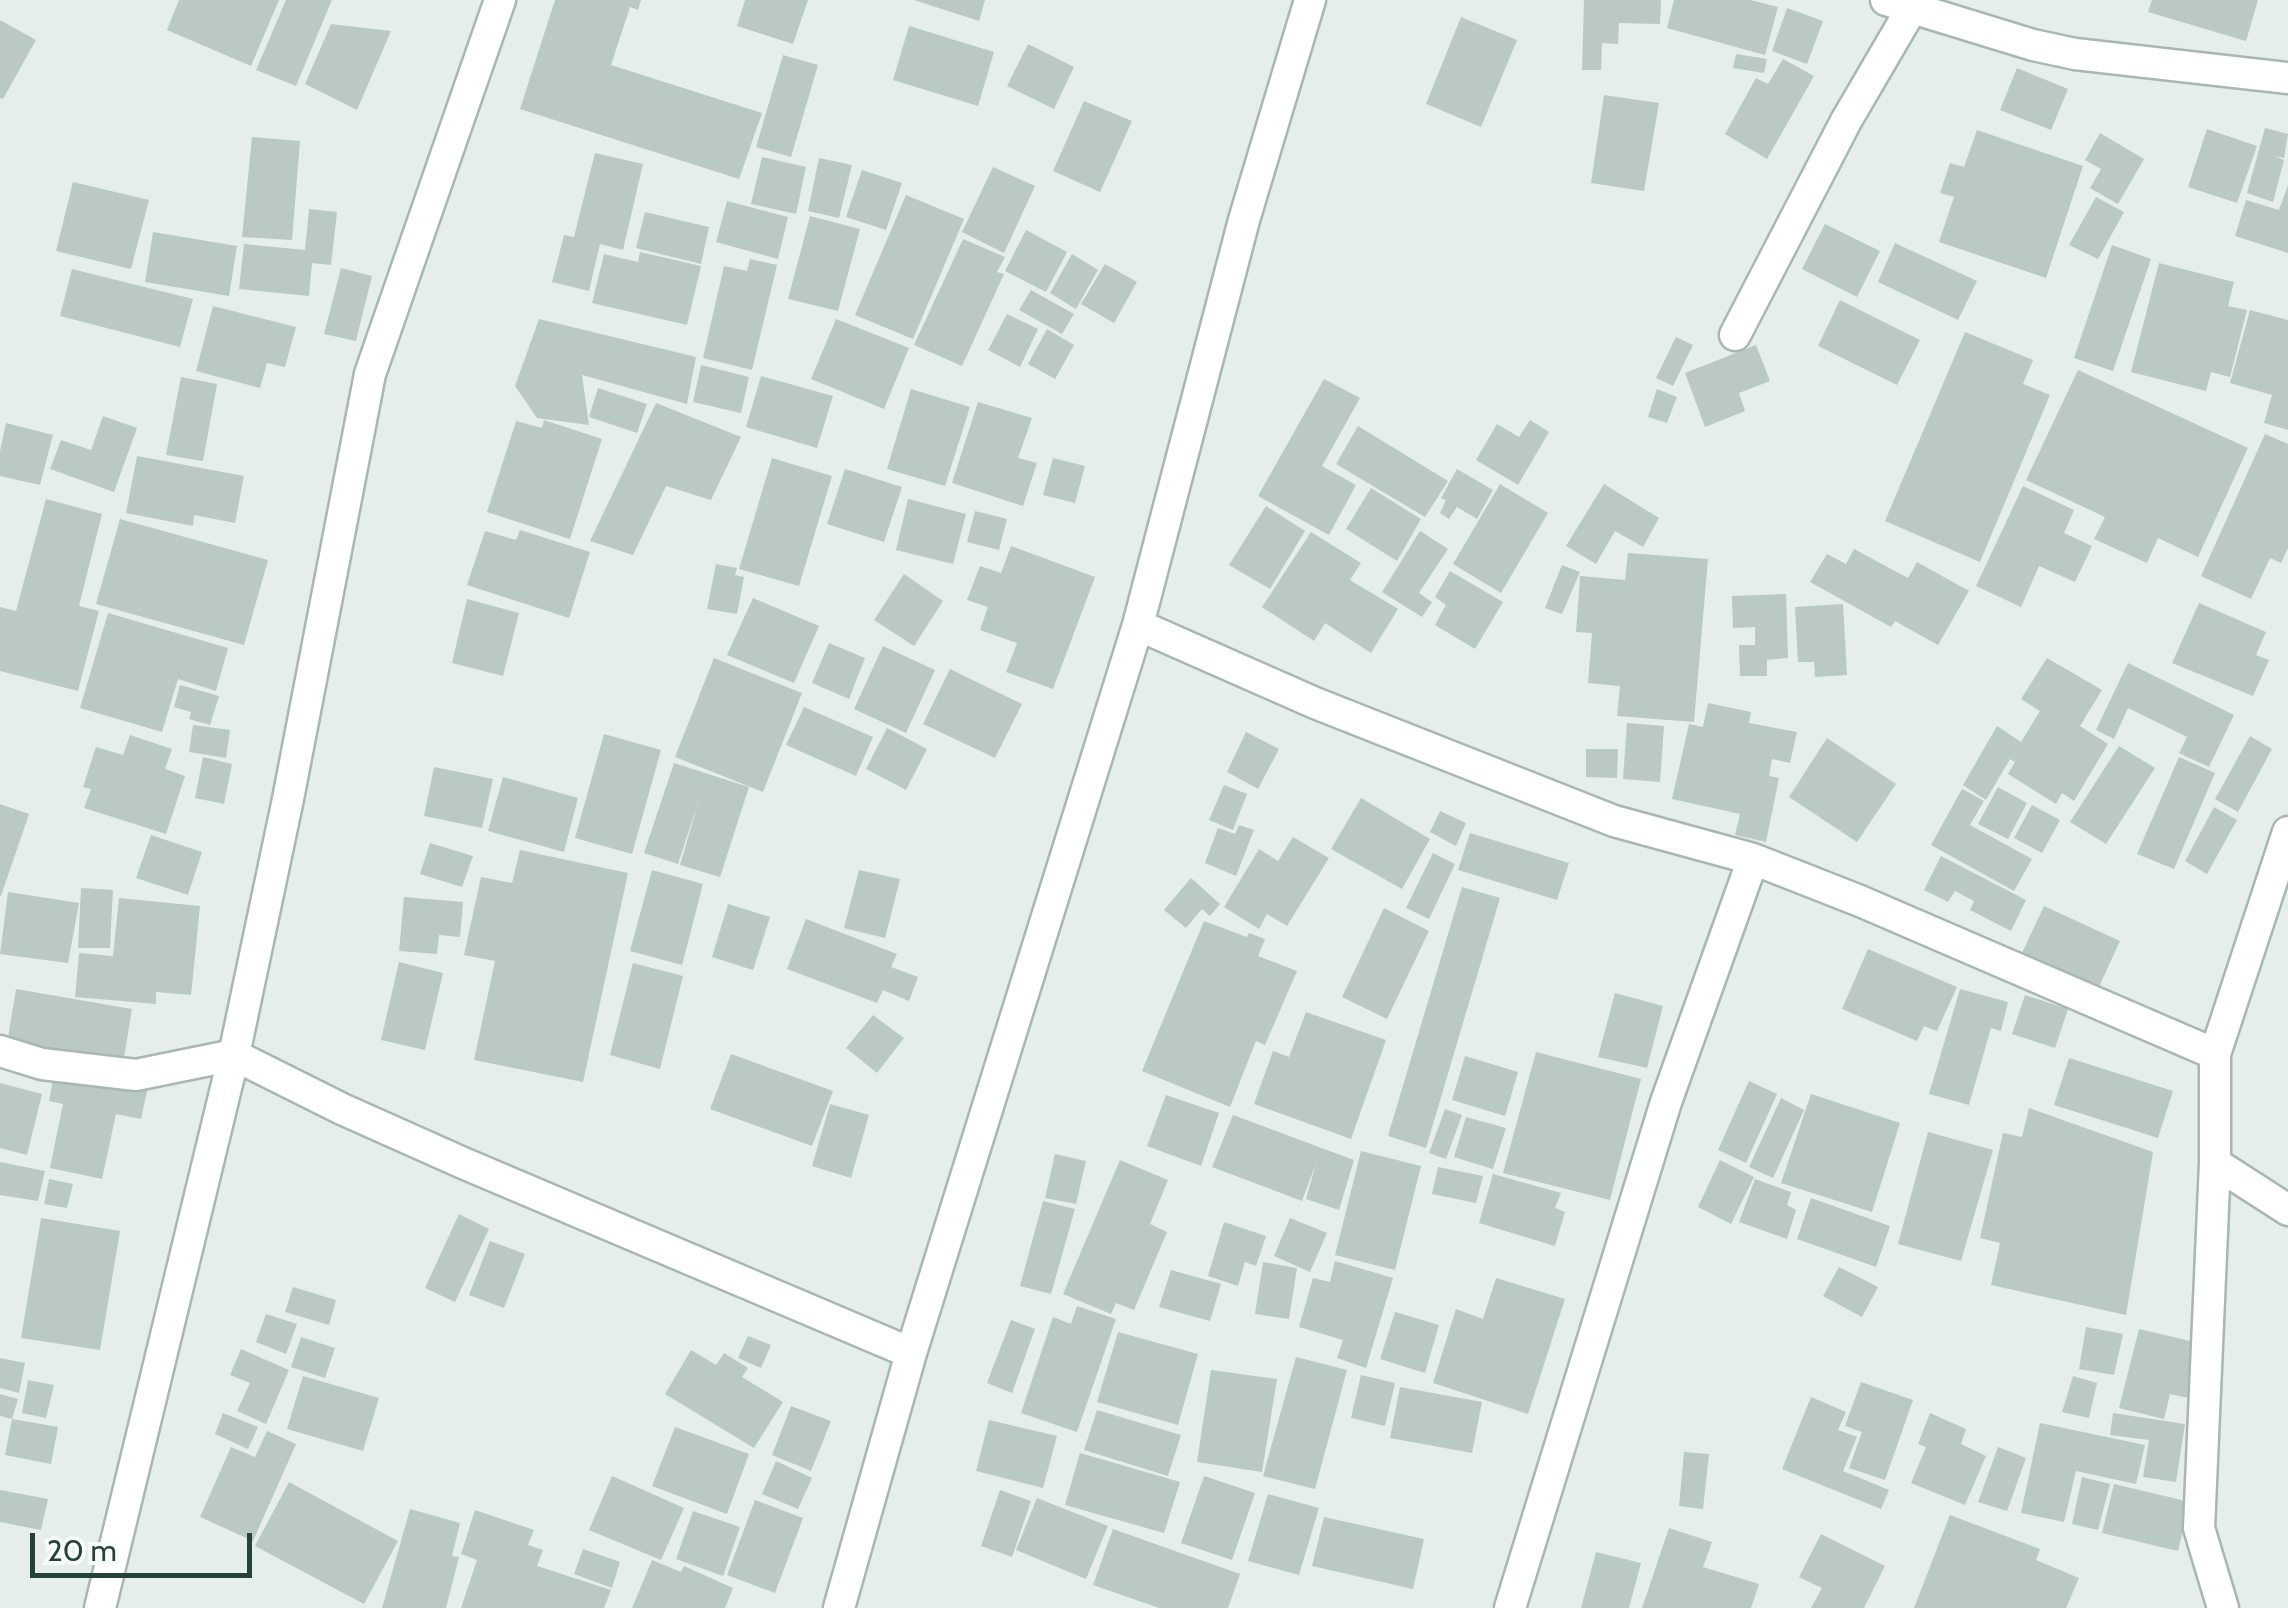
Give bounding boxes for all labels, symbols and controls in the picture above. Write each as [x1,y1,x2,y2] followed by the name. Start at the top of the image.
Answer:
[35,1513,258,1575] scale bar
[47,1532,117,1569] text: 20 m

